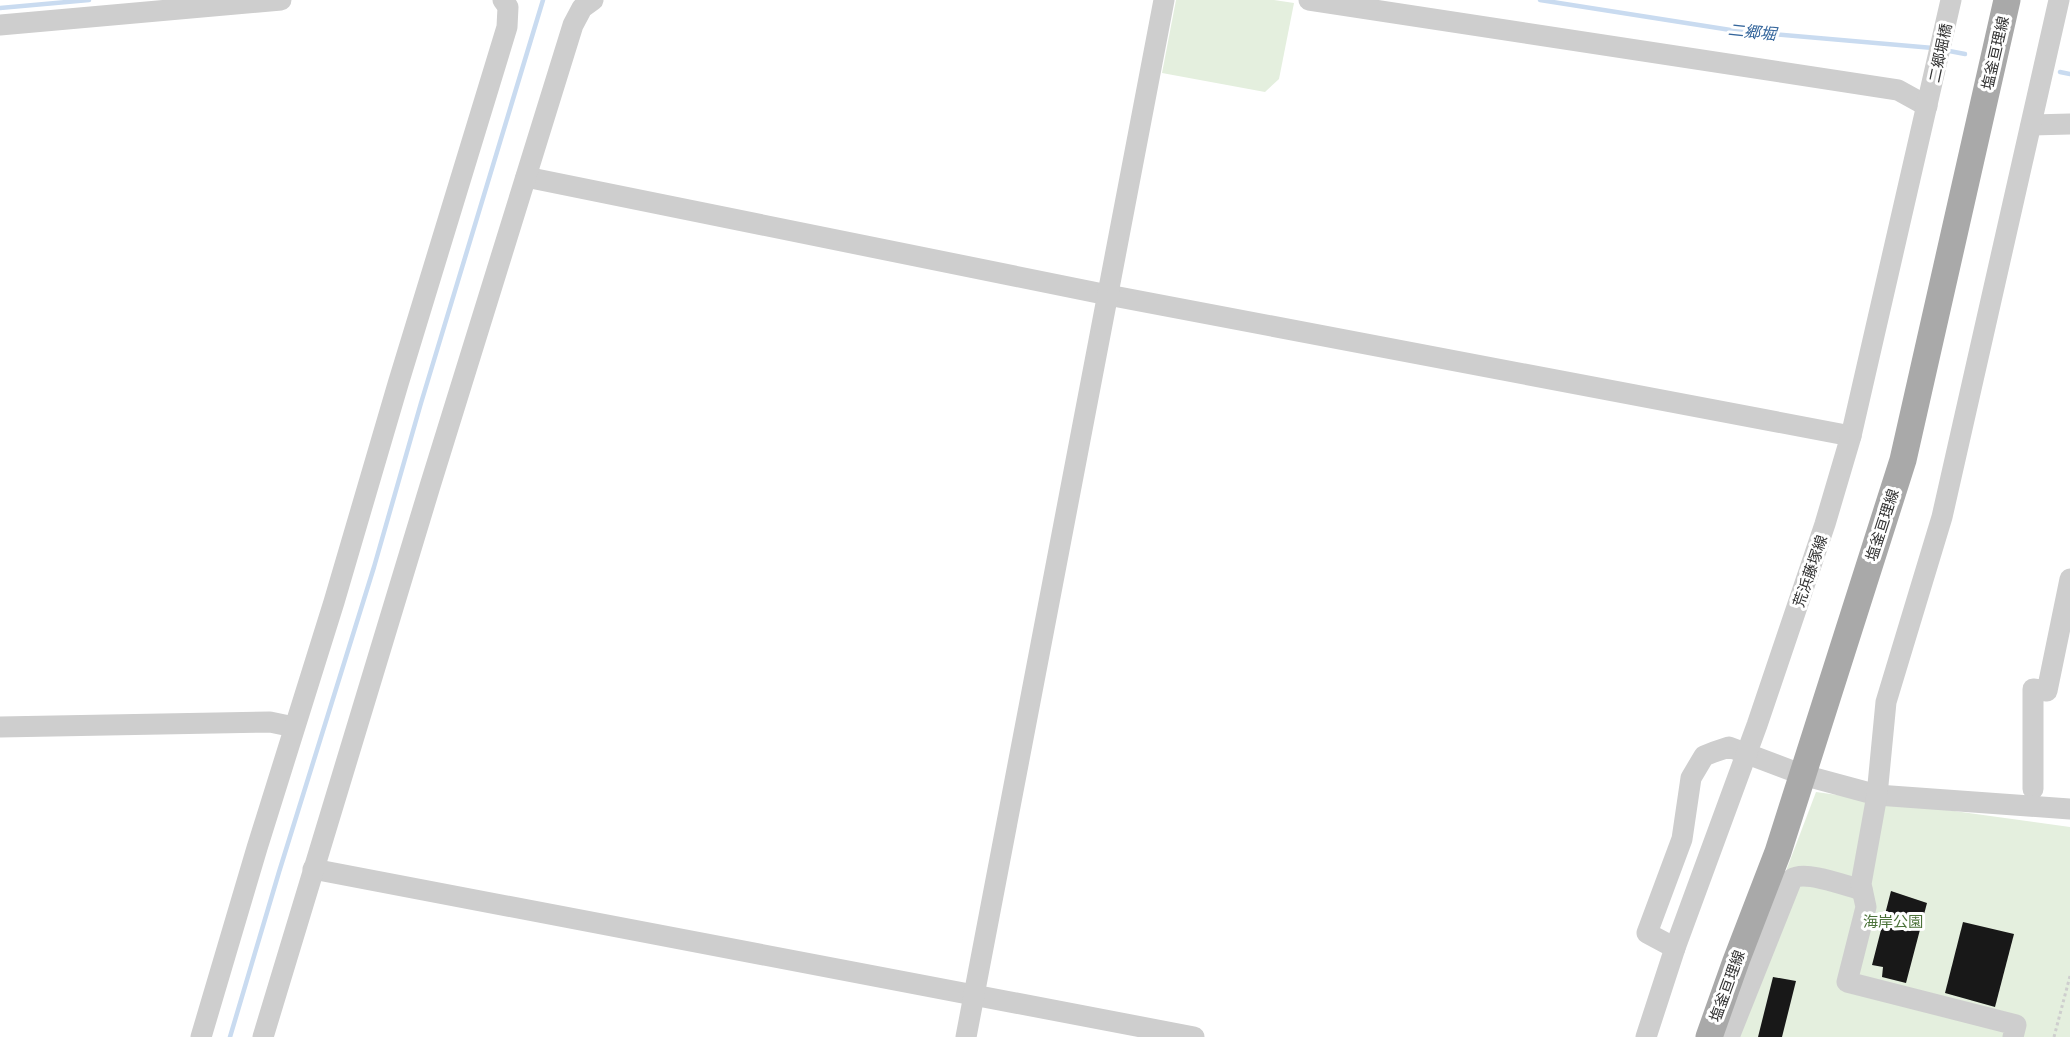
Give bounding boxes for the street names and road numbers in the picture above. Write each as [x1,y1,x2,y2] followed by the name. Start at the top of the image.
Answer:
[1978,15,2012,91] street label: 塩釜亘理線
[1925,22,1955,84] street label: 二郷堀橋
[1862,487,1902,563] street label: 塩釜亘理線
[1790,533,1830,609] street label: 荒浜藤塚線
[1706,948,1748,1024] street label: 塩釜亘理線

